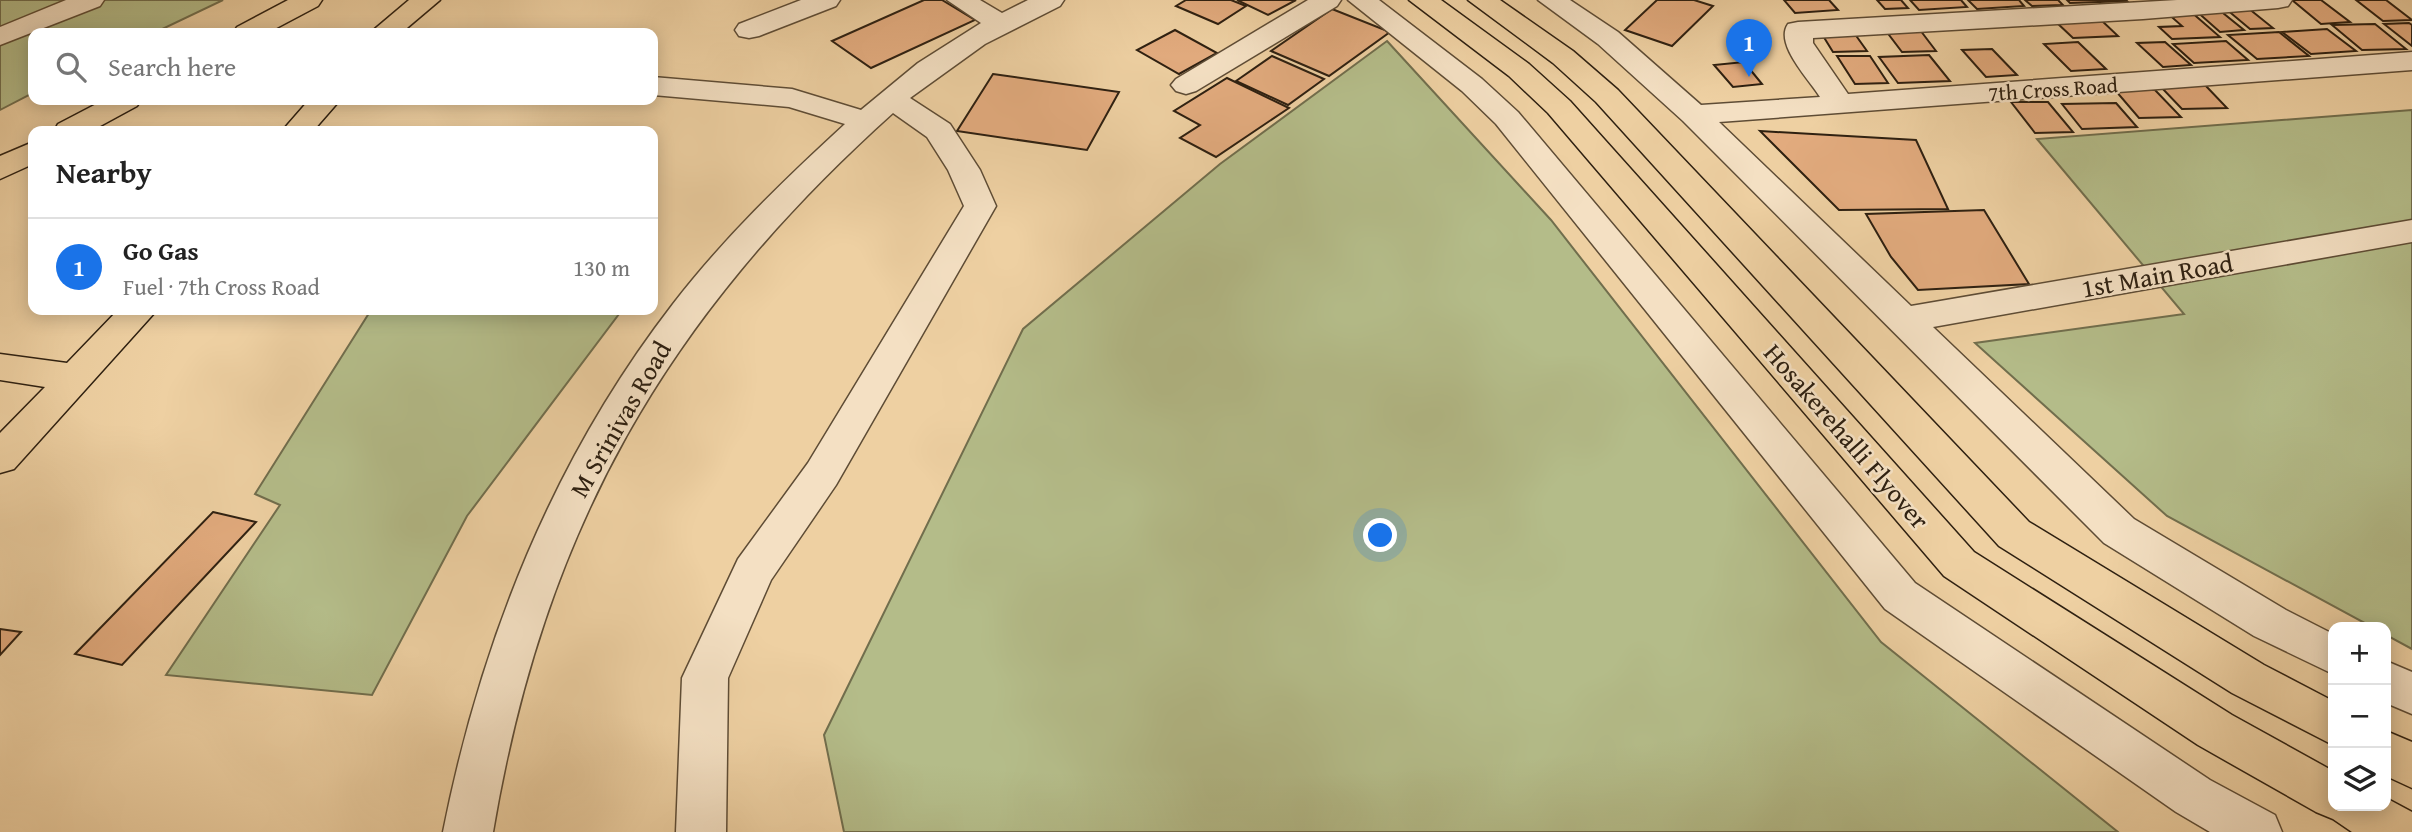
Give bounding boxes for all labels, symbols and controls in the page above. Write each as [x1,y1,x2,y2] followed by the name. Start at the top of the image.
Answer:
[1726,19,1772,77] pin: 1
[28,28,658,105] search box
[108,47,236,86] text: Search here
[52,48,90,86] icon: search
[1987,69,2120,109] street label: 7th Cross Road
[56,150,152,194] text: Nearby
[123,231,199,270] text: Go Gas
[2078,242,2236,308] street label: 1st Main Road
[73,251,85,284] text: 1
[573,251,630,284] text: 130 m
[123,270,320,303] text: Fuel · 7th Cross Road
[559,333,681,504] street label: M Srinivas Road
[1755,334,1939,538] street label: Hosakerehalli Flyover
[1363,518,1397,552] your location
[2328,622,2391,811] map controls
[2328,622,2391,685] button: +
[2328,685,2391,748] button: −
[2328,748,2391,811] button: layers

